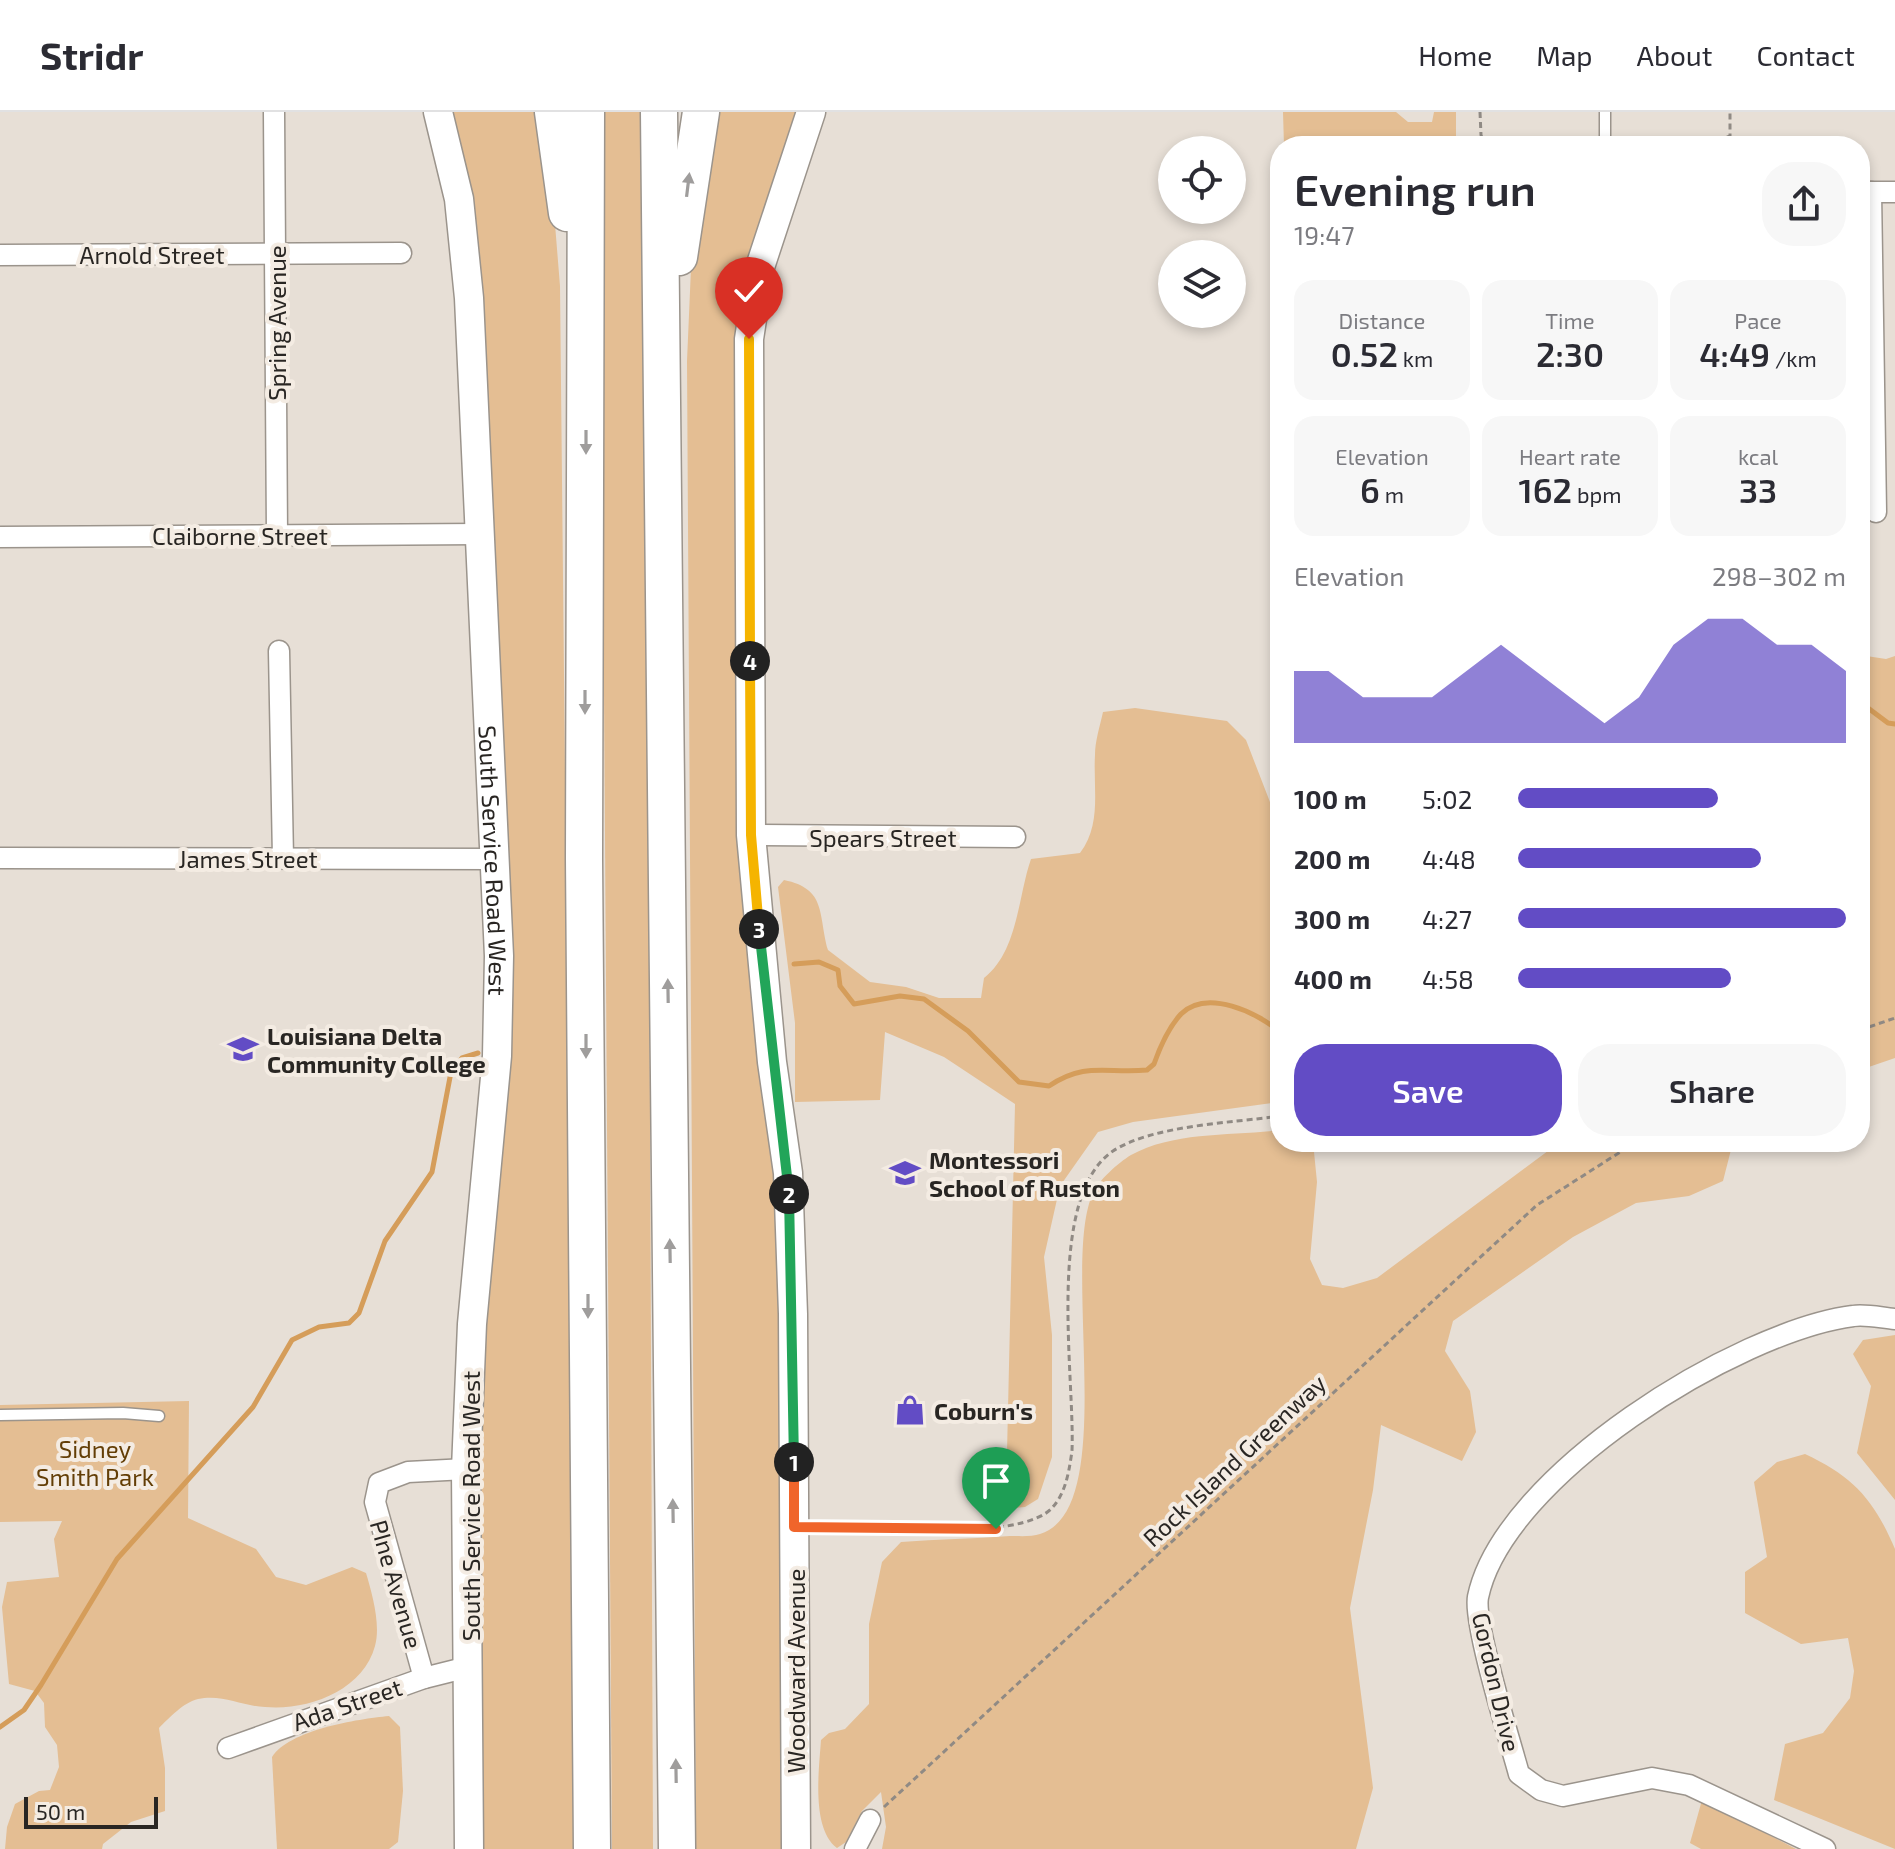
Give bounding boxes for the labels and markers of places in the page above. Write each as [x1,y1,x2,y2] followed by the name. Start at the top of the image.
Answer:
[715,257,783,339] pin
[730,641,770,681] pin: 4
[739,909,779,949] pin: 3
[267,1021,486,1078] place label: Louisiana Delta Community College
[226,1032,260,1066] school or university icon: Louisiana Delta Community College
[929,1145,1120,1202] place label: Montessori School of Ruston
[888,1156,922,1190] school or university icon: Montessori School of Ruston
[769,1174,809,1214] pin: 2
[893,1393,927,1427] shop icon: Coburn's
[934,1396,1033,1425] place label: Coburn's
[774,1442,814,1482] pin: 1
[962,1447,1030,1529] pin

